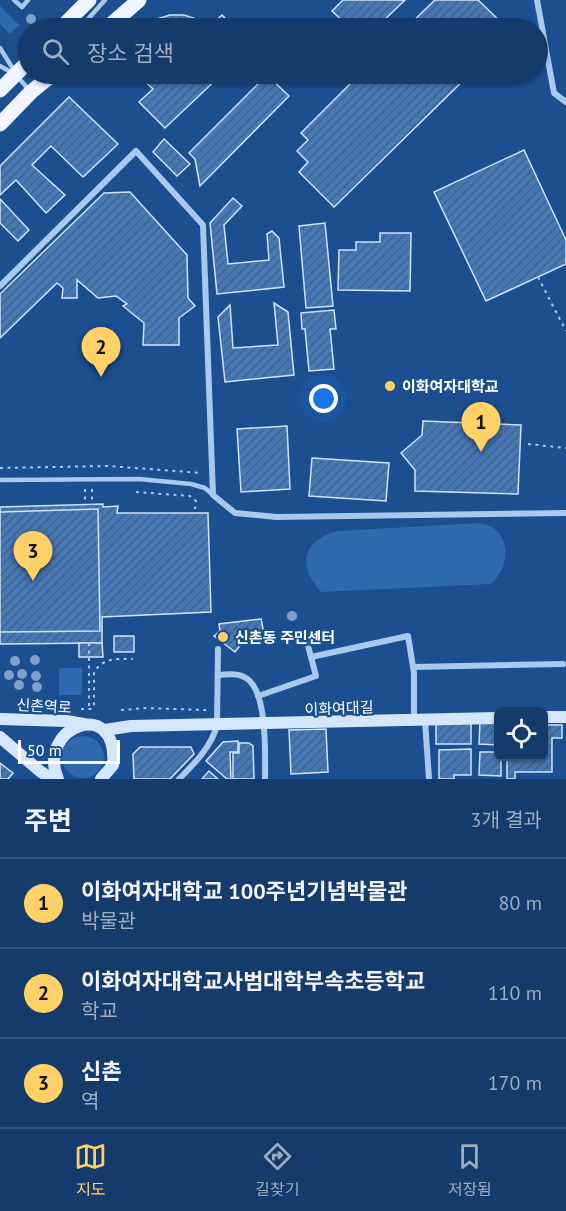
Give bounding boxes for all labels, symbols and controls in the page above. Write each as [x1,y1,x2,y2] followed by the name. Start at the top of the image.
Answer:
[18,18,548,84] search box
[39,35,72,68] icon: search
[87,39,174,67] text: 장소 검색
[82,328,120,377] pin: 2
[402,377,499,396] place label: 이화여자대학교
[383,379,397,393] marker: 이화여자대학교
[309,384,338,413] your location
[462,402,500,452] pin: 1
[14,532,52,581] pin: 3
[235,628,335,647] place label: 신촌동 주민센터
[216,630,230,644] marker: 신촌동 주민센터
[16,695,72,717] street label: 신촌역로
[304,697,374,719] street label: 이화여대길
[494,707,548,761] map controls
[494,707,548,761] button: locate
[18,737,120,764] scale bar
[27,740,62,760] text: 50 m
[24,804,72,837] text: 주변
[471,807,542,833] text: 3개 결과
[81,877,407,905] text: 이화여자대학교 100주년기념박물관
[38,890,49,916] text: 1
[499,890,542,916] text: 80 m
[81,908,136,934] text: 박물관
[81,967,425,995] text: 이화여자대학교사범대학부속초등학교
[38,980,49,1006] text: 2
[488,980,542,1006] text: 110 m
[81,998,118,1024] text: 학교
[81,1057,121,1085] text: 신촌
[38,1070,49,1096] text: 3
[488,1070,542,1096] text: 170 m
[81,1088,99,1114] text: 역
[74,1140,107,1200] tab: 지도
[255,1140,300,1200] tab: 길찾기
[448,1140,492,1200] tab: 저장됨

